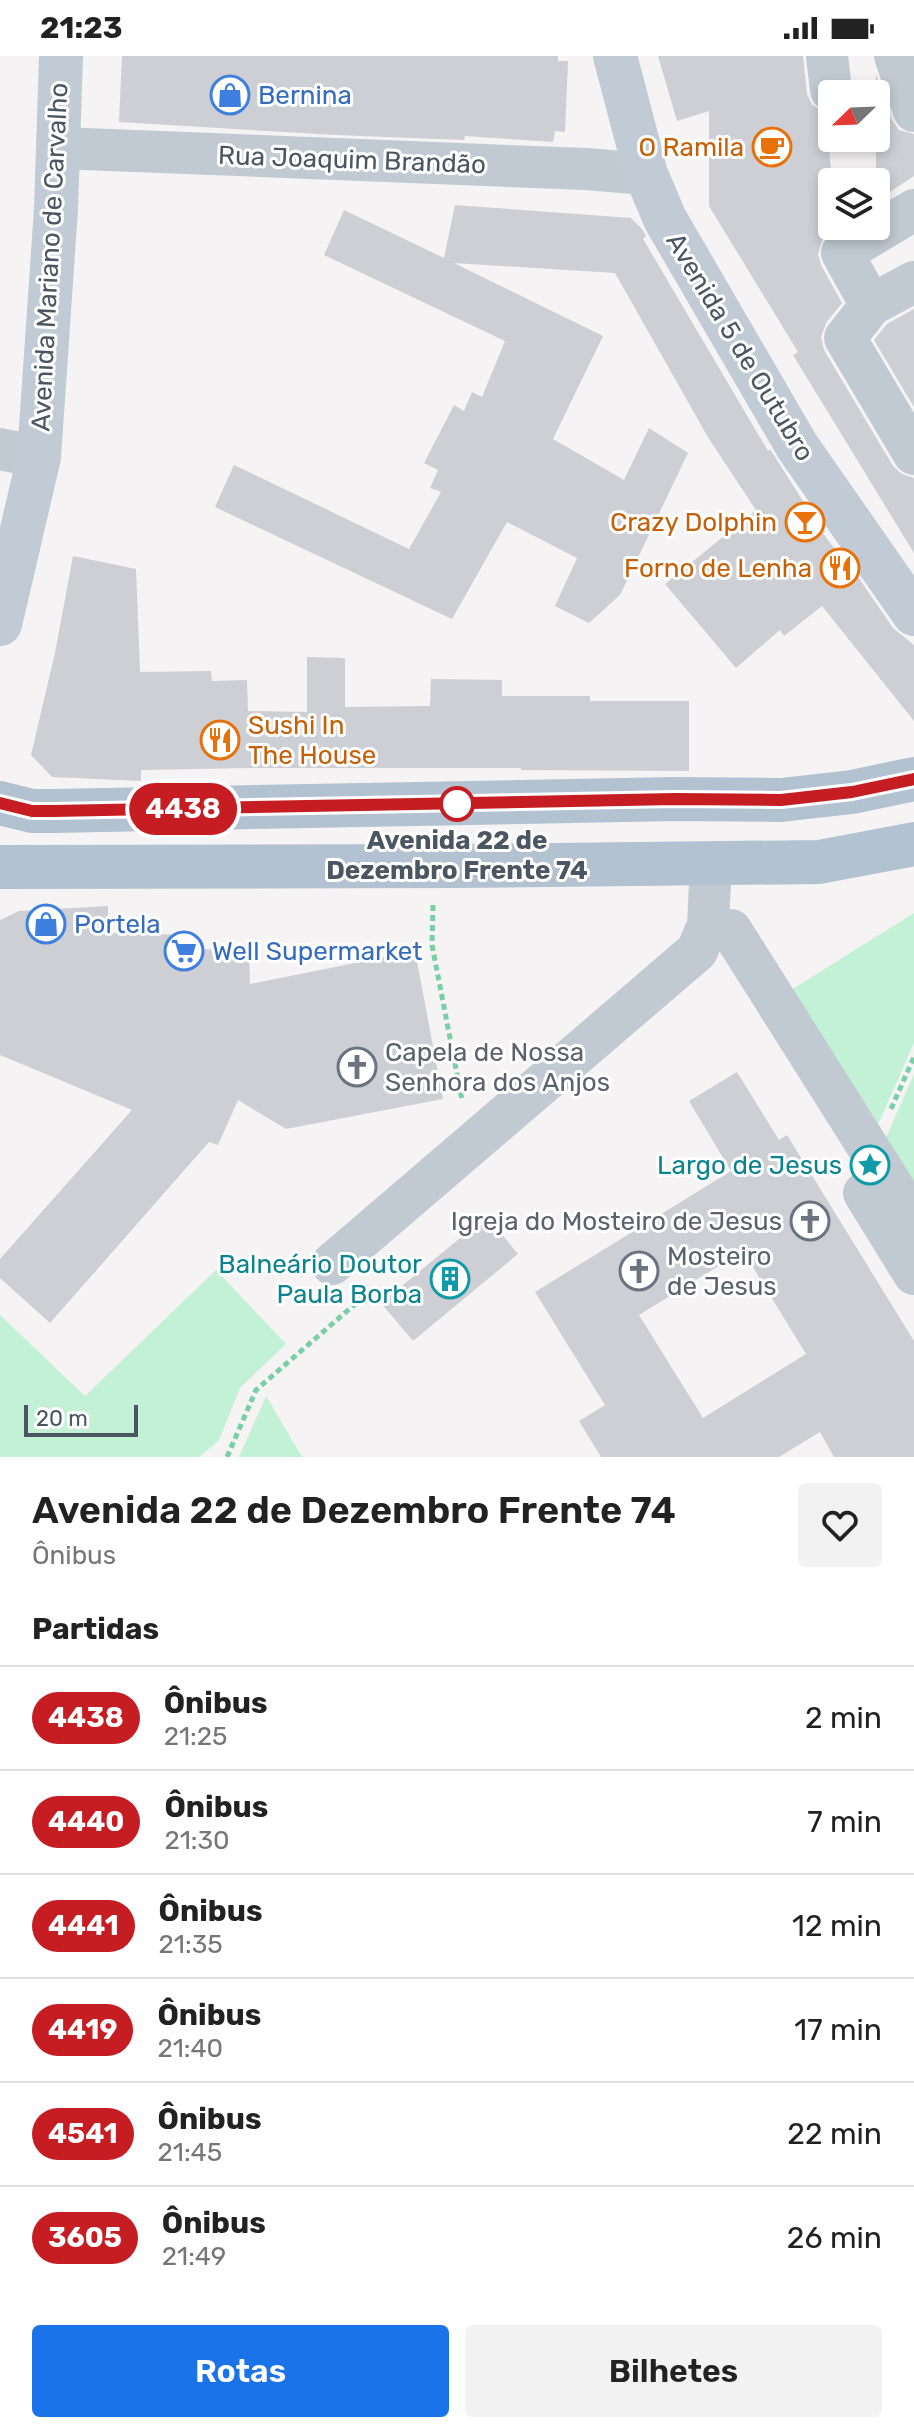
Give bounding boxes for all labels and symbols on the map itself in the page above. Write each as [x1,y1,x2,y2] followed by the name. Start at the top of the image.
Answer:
[209,74,251,116] shop icon: Bernina
[258,80,352,111] place label: Bernina
[818,80,890,152] north arrow
[25,82,75,432] street label: Avenida Mariano de Carvalho
[751,126,793,168] cafe icon: O Ramila
[639,132,744,163] place label: O Ramila
[218,140,486,180] street label: Rua Joaquim Brandão
[660,227,820,467] street label: Avenida 5 de Outubro
[784,501,826,543] bar icon: Crazy Dolphin
[610,507,777,538] place label: Crazy Dolphin
[819,547,861,589] restaurant icon: Forno de Lenha
[624,553,812,584] place label: Forno de Lenha
[248,710,376,771] place label: Sushi In The House
[199,719,241,761] restaurant icon: Sushi In The House
[127,783,239,835] line badge: 4438
[440,787,474,821] marker: Avenida 22 de Dezembro Frente 74
[326,825,588,886] place label: Avenida 22 de Dezembro Frente 74
[25,903,67,945] shop icon: Portela
[74,909,161,940] place label: Portela
[163,930,205,972] supermarket icon: Well Supermarket
[212,936,422,967] place label: Well Supermarket
[385,1037,610,1098] place label: Capela de Nossa Senhora dos Anjos
[336,1046,378,1088] church icon: Capela de Nossa Senhora dos Anjos
[849,1144,891,1186] place icon: Largo de Jesus
[657,1150,842,1181] place label: Largo de Jesus
[789,1200,831,1242] church icon: Igreja do Mosteiro de Jesus
[451,1206,782,1237] place label: Igreja do Mosteiro de Jesus
[667,1241,777,1302] place label: Mosteiro de Jesus
[218,1249,422,1310] place label: Balneário Doutor Paula Borba
[618,1250,660,1292] church icon: Mosteiro de Jesus
[429,1258,471,1300] building icon: Balneário Doutor Paula Borba
[24,1401,138,1437] scale bar

